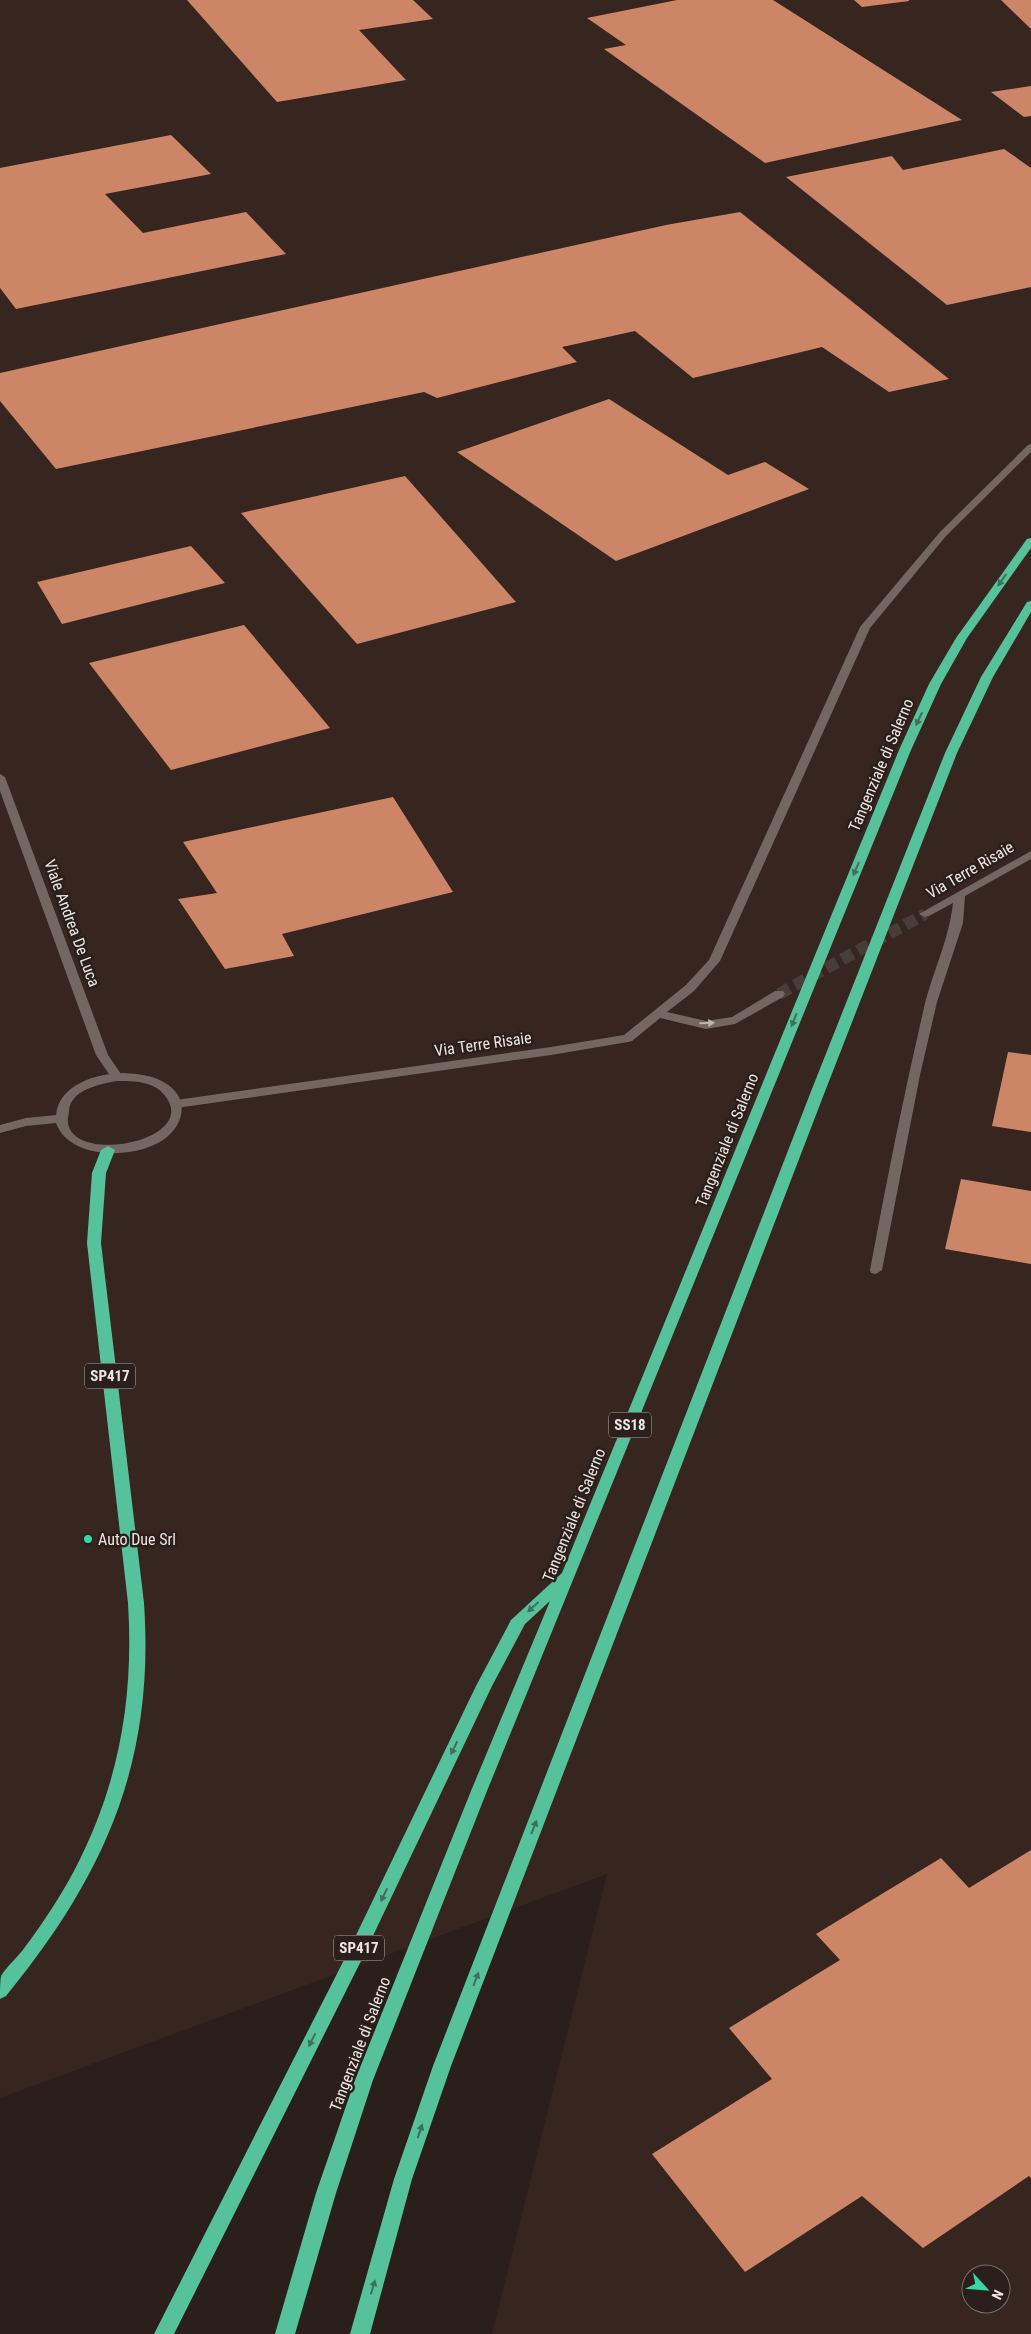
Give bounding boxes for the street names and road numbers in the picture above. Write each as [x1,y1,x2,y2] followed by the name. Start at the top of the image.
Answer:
[844,696,918,834] street label: Tangenziale di Salerno
[923,837,1017,903] street label: Via Terre Risaie
[40,857,104,989] street label: Viale Andrea De Luca
[433,1028,533,1060] street label: Via Terre Risaie
[692,1070,762,1210] street label: Tangenziale di Salerno
[85,1364,135,1388] road number: SP417
[609,1412,651,1438] road number: SS18
[539,1445,609,1585] street label: Tangenziale di Salerno
[334,1936,384,1960] road number: SP417
[326,1974,394,2114] street label: Tangenziale di Salerno

